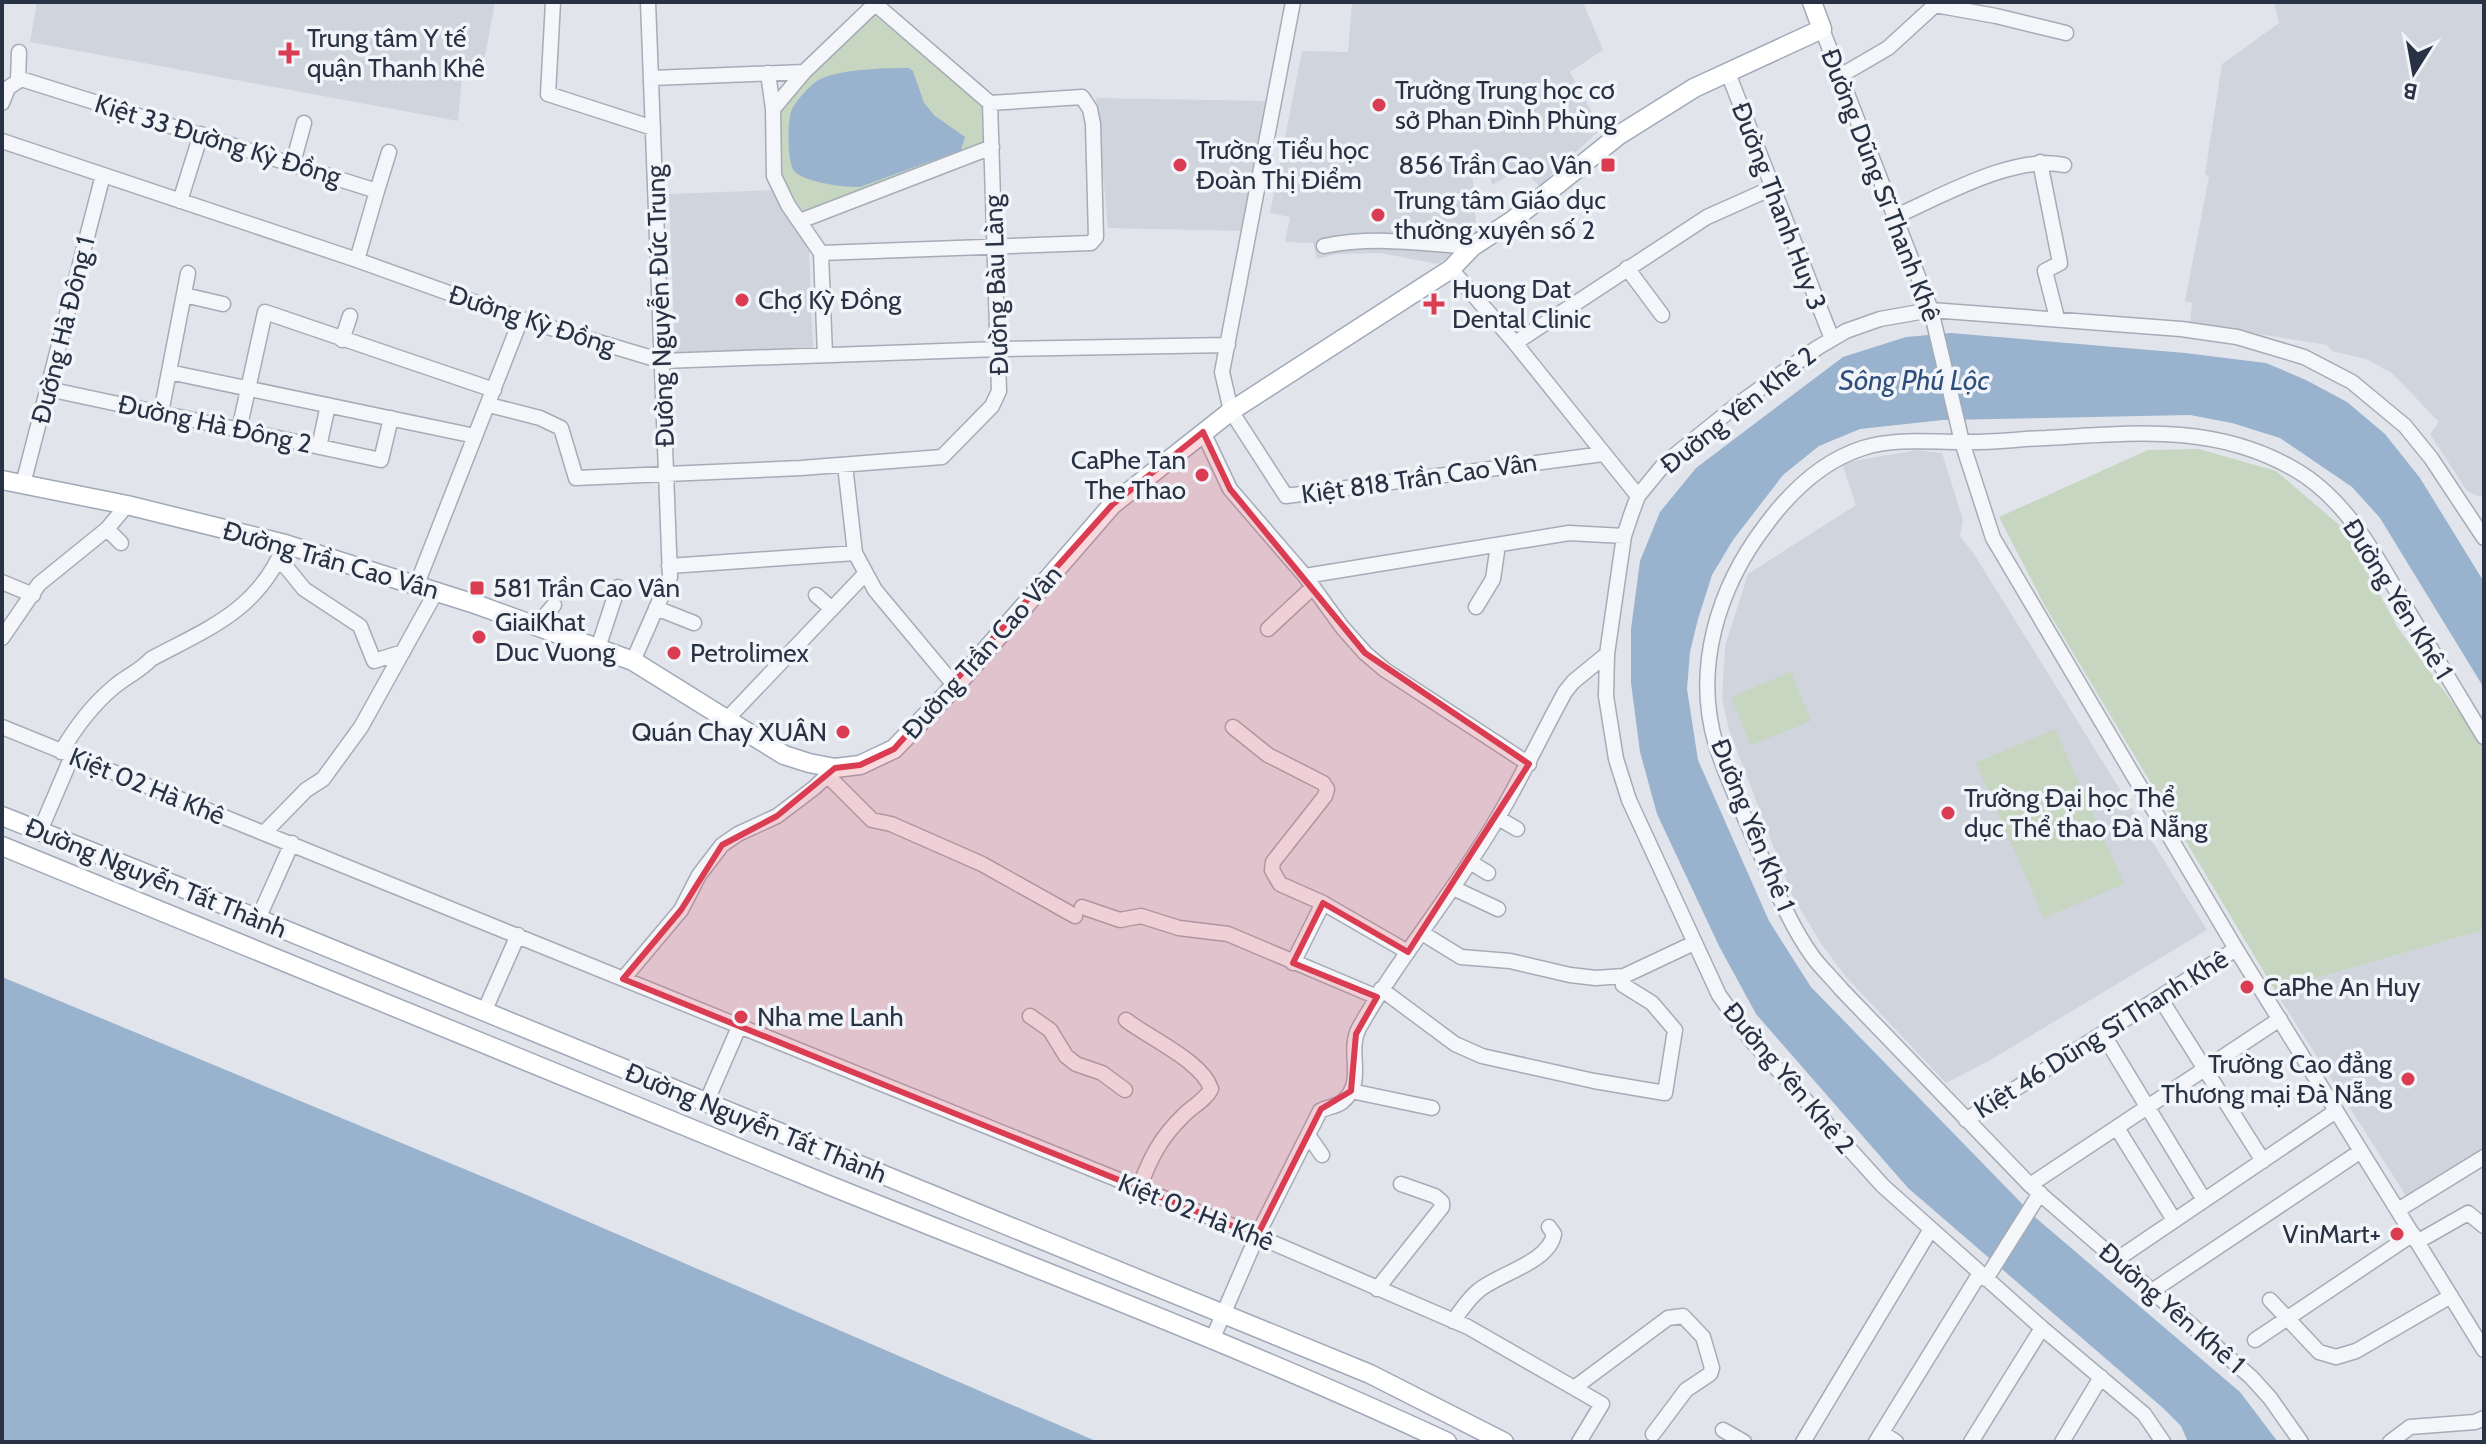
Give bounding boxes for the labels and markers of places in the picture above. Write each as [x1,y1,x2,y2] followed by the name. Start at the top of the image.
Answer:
[307,22,485,84] place label: Trung tâm Y tế quận Thanh Khê
[278,42,300,64] marker: Trung tâm Y tế quận Thanh Khê
[1395,74,1618,136] place label: Trường Trung học cơ sở Phan Đình Phùng
[1370,96,1388,114] marker: Trường Trung học cơ sở Phan Đình Phùng
[1196,134,1369,196] place label: Trường Tiểu học Đoàn Thị Điểm
[1399,149,1592,181] place label: 856 Trần Cao Vân
[1171,156,1189,174] marker: Trường Tiểu học Đoàn Thị Điểm
[1599,156,1617,174] marker: 856 Trần Cao Vân
[1394,184,1606,246] place label: Trung tâm Giáo dục thường xuyên số 2
[1369,206,1387,224] marker: Trung tâm Giáo dục thường xuyên số 2
[1452,273,1591,335] place label: Huong Dat Dental Clinic
[758,284,902,316] place label: Chợ Kỳ Đồng
[733,291,751,309] marker: Chợ Kỳ Đồng
[1423,293,1445,315] marker: Huong Dat Dental Clinic
[1071,444,1186,506] place label: CaPhe Tan The Thao
[1193,466,1211,484] marker: CaPhe Tan The Thao
[493,572,680,604] place label: 581 Trần Cao Vân
[468,579,486,597] marker: 581 Trần Cao Vân
[495,606,616,668] place label: GiaiKhat Duc Vuong
[470,628,488,646] marker: GiaiKhat Duc Vuong
[690,637,809,669] place label: Petrolimex
[665,644,683,662] marker: Petrolimex
[631,716,827,748] place label: Quán Chay XUÂN
[834,723,852,741] marker: Quán Chay XUÂN
[1964,782,2208,844] place label: Trường Đại học Thể dục Thể thao Đà Nẵng
[1939,804,1957,822] marker: Trường Đại học Thể dục Thể thao Đà Nẵng
[2263,971,2420,1003] place label: CaPhe An Huy
[2238,978,2256,996] marker: CaPhe An Huy
[757,1001,904,1033] place label: Nha me Lanh
[732,1008,750,1026] marker: Nha me Lanh
[2161,1048,2393,1110] place label: Trường Cao đẳng Thương mại Đà Nẵng
[2399,1070,2417,1088] marker: Trường Cao đẳng Thương mại Đà Nẵng
[2282,1218,2381,1250] place label: VinMart+
[2388,1225,2406,1243] marker: VinMart+

